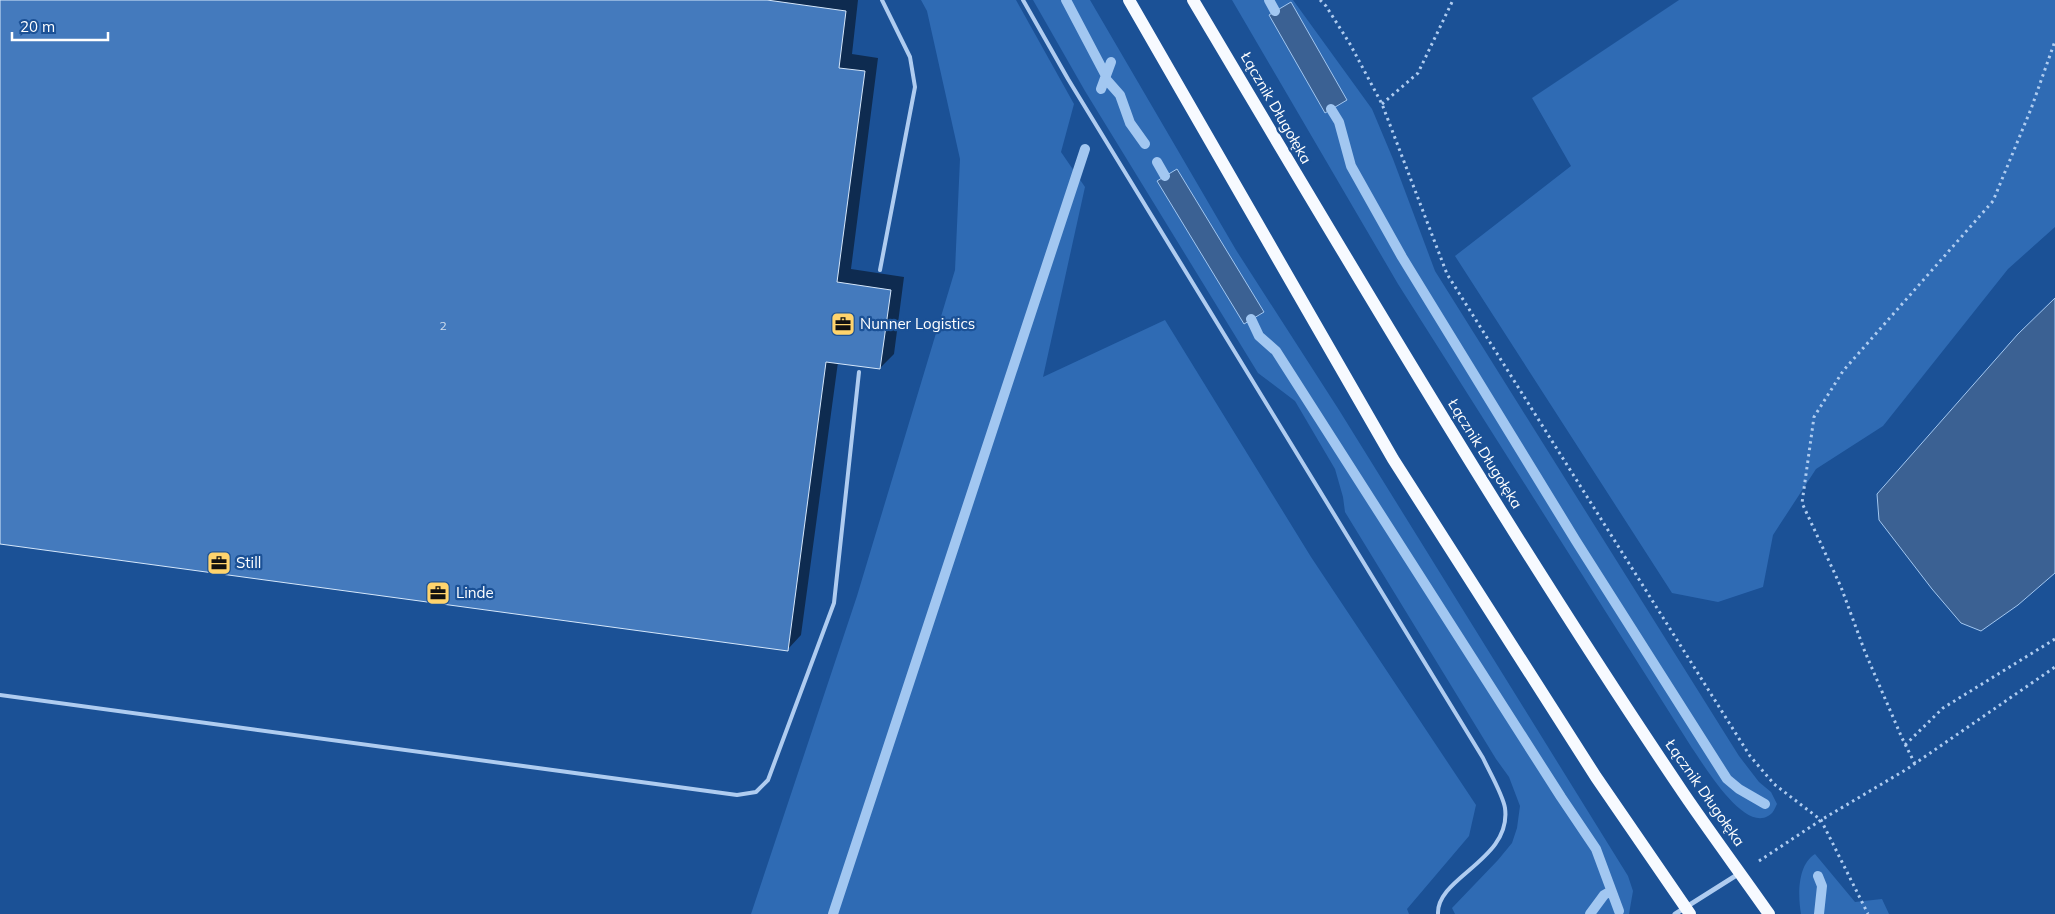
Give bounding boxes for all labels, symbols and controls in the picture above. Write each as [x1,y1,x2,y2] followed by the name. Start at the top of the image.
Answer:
[12,10,109,42] scale bar
[20,17,55,36] text: 20 m
[1236,48,1316,167] street label: Łącznik Długołęka
[830,311,856,337] office icon: Nunner Logistics
[860,314,975,333] place label: Nunner Logistics
[439,318,447,333] house number: 2
[1444,395,1527,512] street label: Łącznik Długołęka
[206,550,232,576] office icon: Still
[236,553,261,572] place label: Still
[425,580,451,606] office icon: Linde
[456,583,494,602] place label: Linde
[1661,735,1749,850] street label: Łącznik Długołęka

